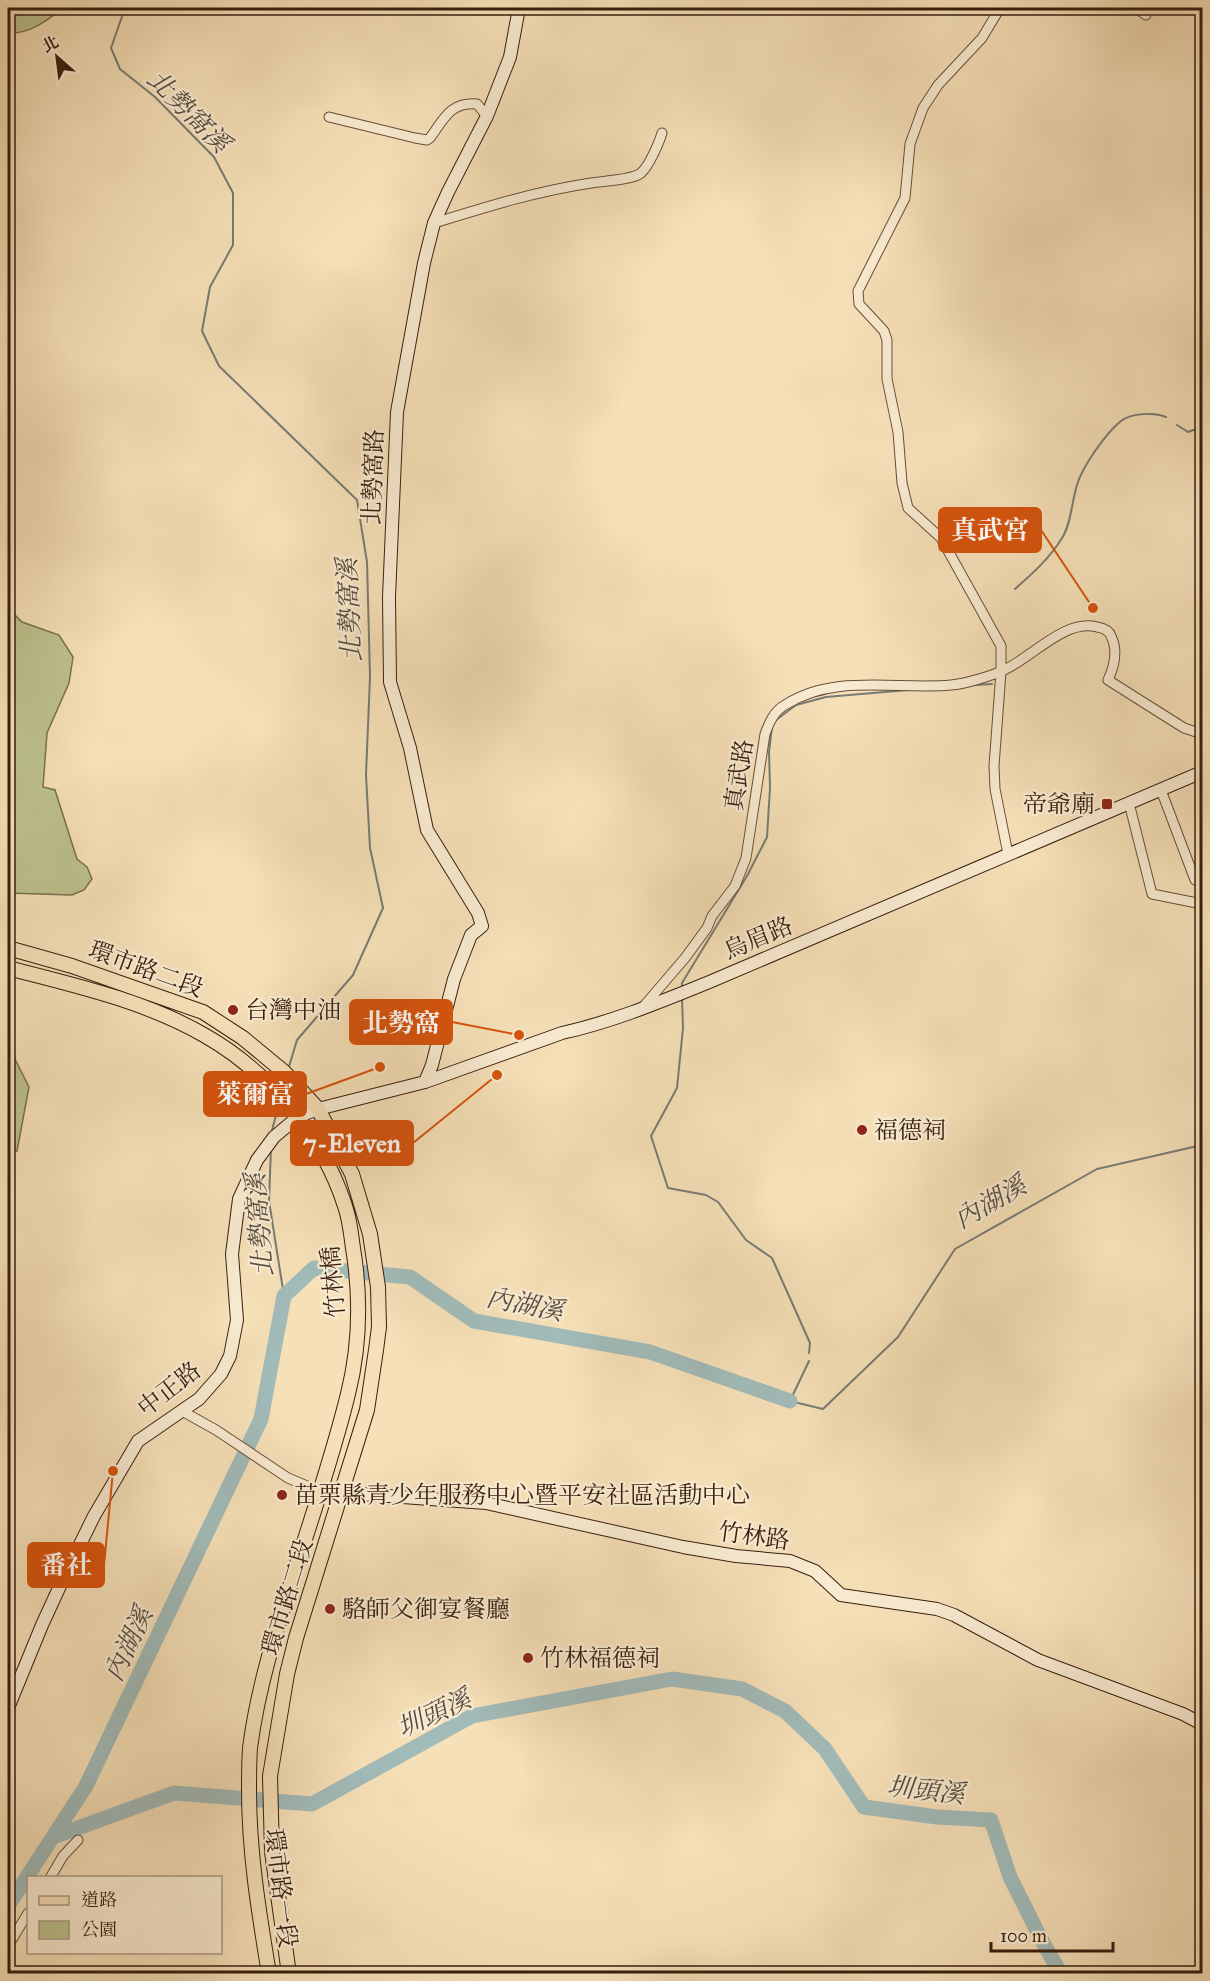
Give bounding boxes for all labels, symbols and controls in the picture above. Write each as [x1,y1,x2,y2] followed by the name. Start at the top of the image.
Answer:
[27,27,87,87] north arrow
[39,32,62,56] text: 北
[141,63,239,161] water label: 北勢窩溪
[356,429,390,525] street label: 北勢窩路
[939,508,1041,552] callout: 真武宮
[951,514,1029,546] text: 真武宮
[330,554,368,663] water label: 北勢窩溪
[719,737,759,813] street label: 真武路
[1023,789,1095,819] place label: 帝爺廟
[1100,797,1114,811] marker: 帝爺廟
[719,910,797,966] street label: 烏眉路
[84,934,208,1004] street label: 環市路二段
[245,995,341,1025] place label: 台灣中油
[350,1000,452,1044] callout: 北勢窩
[226,1003,240,1017] marker: 台灣中油
[362,1007,440,1039] text: 北勢窩
[204,1072,306,1116] callout: 萊爾富
[216,1078,294,1110] text: 萊爾富
[874,1115,946,1145] place label: 福德祠
[291,1121,413,1165] callout: 7-Eleven
[855,1123,869,1137] marker: 福德祠
[303,1127,401,1159] text: 7-Eleven
[948,1167,1034,1235] water label: 內湖溪
[238,1169,279,1278] water label: 北勢窩溪
[315,1245,351,1319] street label: 竹林橋
[484,1281,569,1328] water label: 內湖溪
[131,1355,207,1423] street label: 中正路
[294,1480,750,1510] place label: 苗栗縣青少年服務中心暨平安社區活動中心
[275,1488,289,1502] marker: 苗栗縣青少年服務中心暨平安社區活動中心
[716,1516,792,1556] street label: 竹林路
[255,1535,319,1659] street label: 環市路二段
[28,1543,104,1587] callout: 番社
[40,1549,92,1581] text: 番社
[342,1594,510,1624] place label: 駱師父御宴餐廳
[97,1599,160,1686] water label: 內湖溪
[323,1602,337,1616] marker: 駱師父御宴餐廳
[540,1643,660,1673] place label: 竹林福德祠
[521,1651,535,1665] marker: 竹林福德祠
[392,1681,479,1744] water label: 圳頭溪
[886,1770,969,1810] water label: 圳頭溪
[259,1827,303,1949] street label: 環市路一段
[27,1876,222,1954] legend
[81,1889,117,1911] text: 道路
[991,1915,1112,1953] scale bar
[81,1919,117,1941] text: 公園
[1000,1925,1047,1947] text: 100 m

